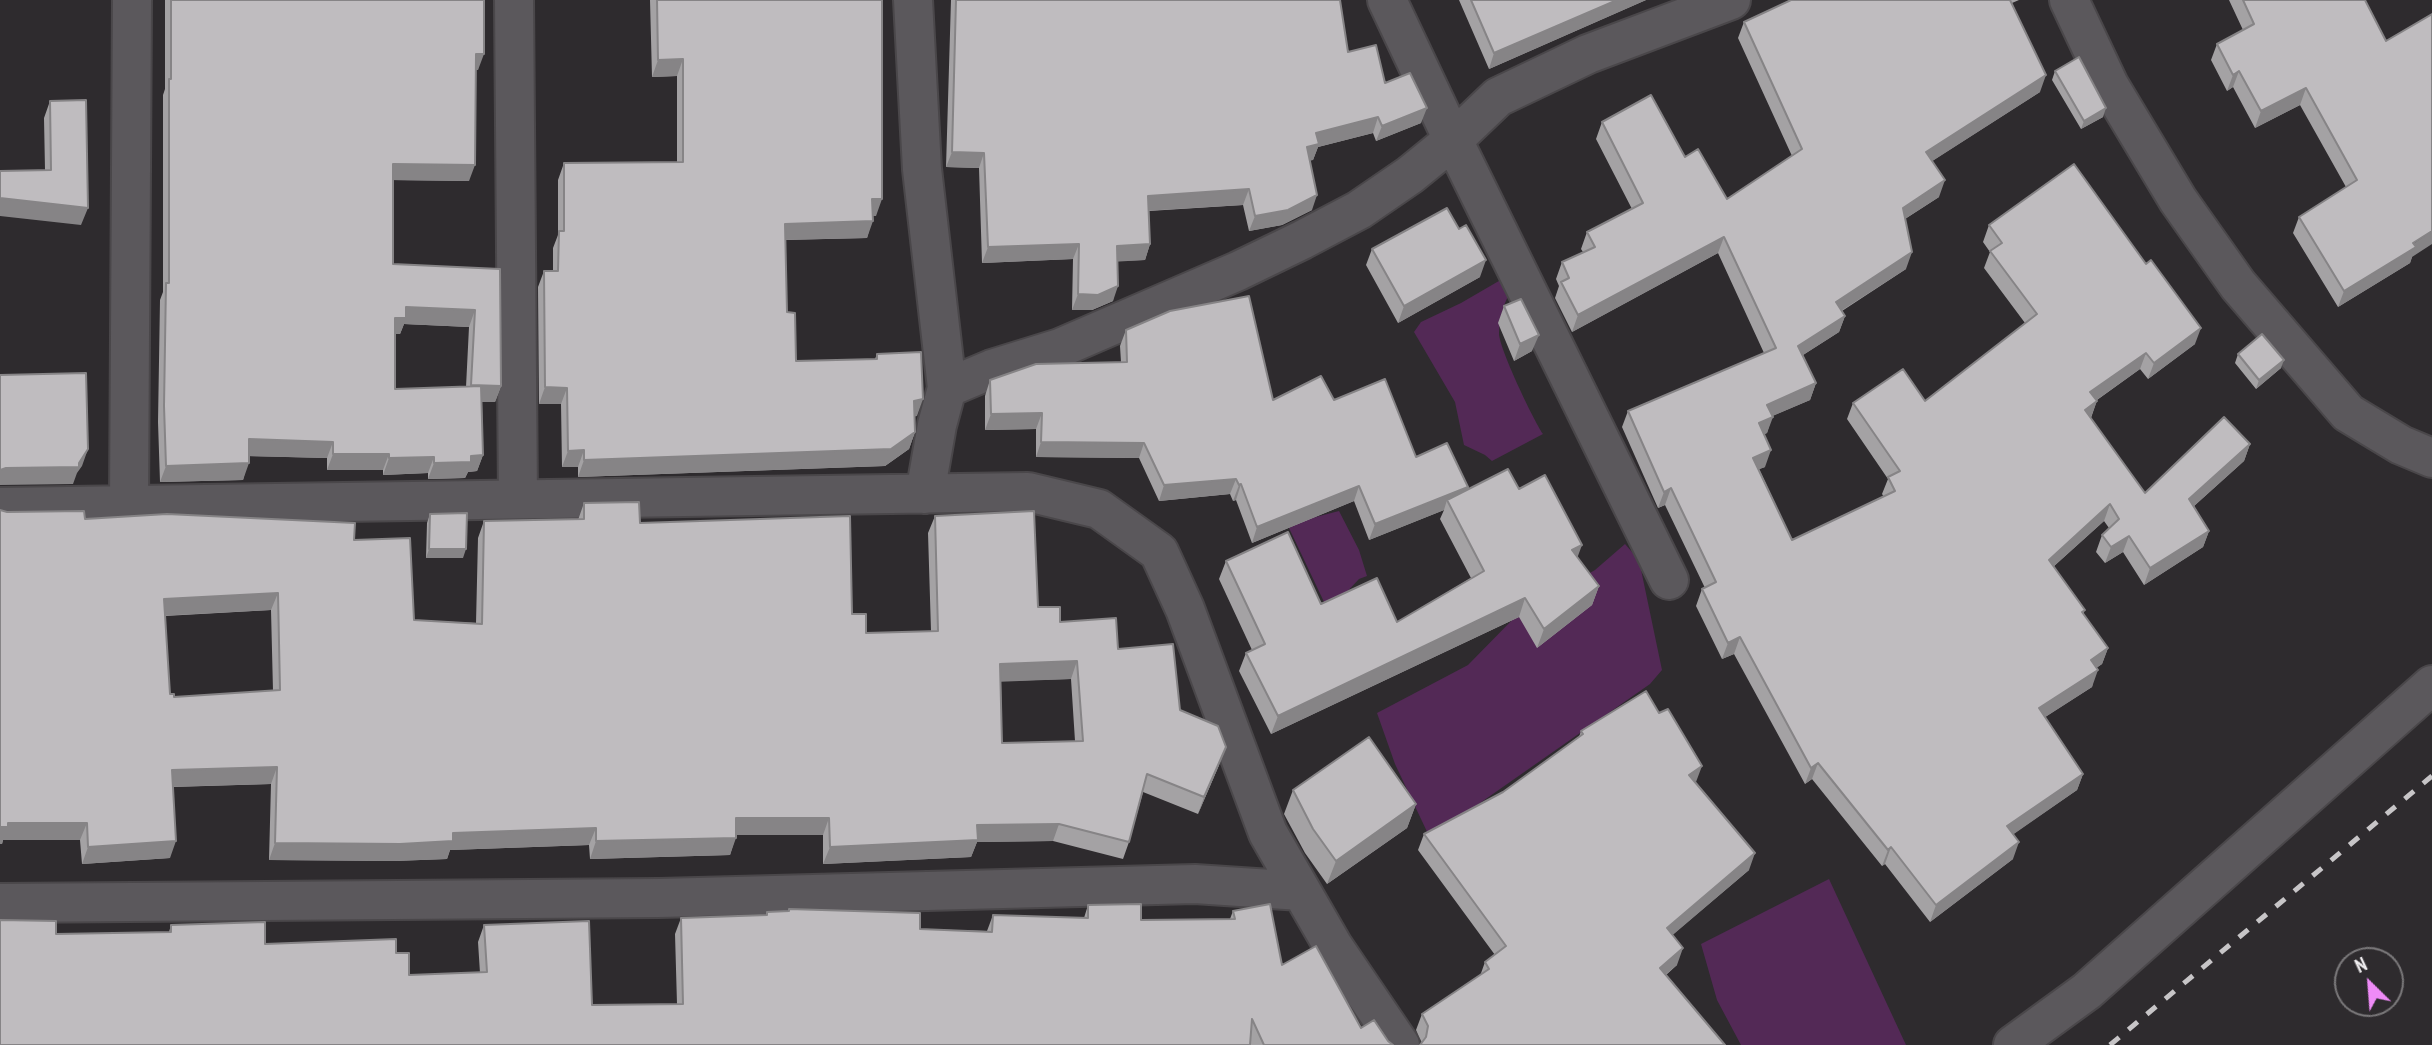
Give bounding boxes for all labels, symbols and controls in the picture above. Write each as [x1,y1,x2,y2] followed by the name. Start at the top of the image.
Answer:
[2334,947,2404,1017] north arrow
[2351,952,2371,978] text: N

